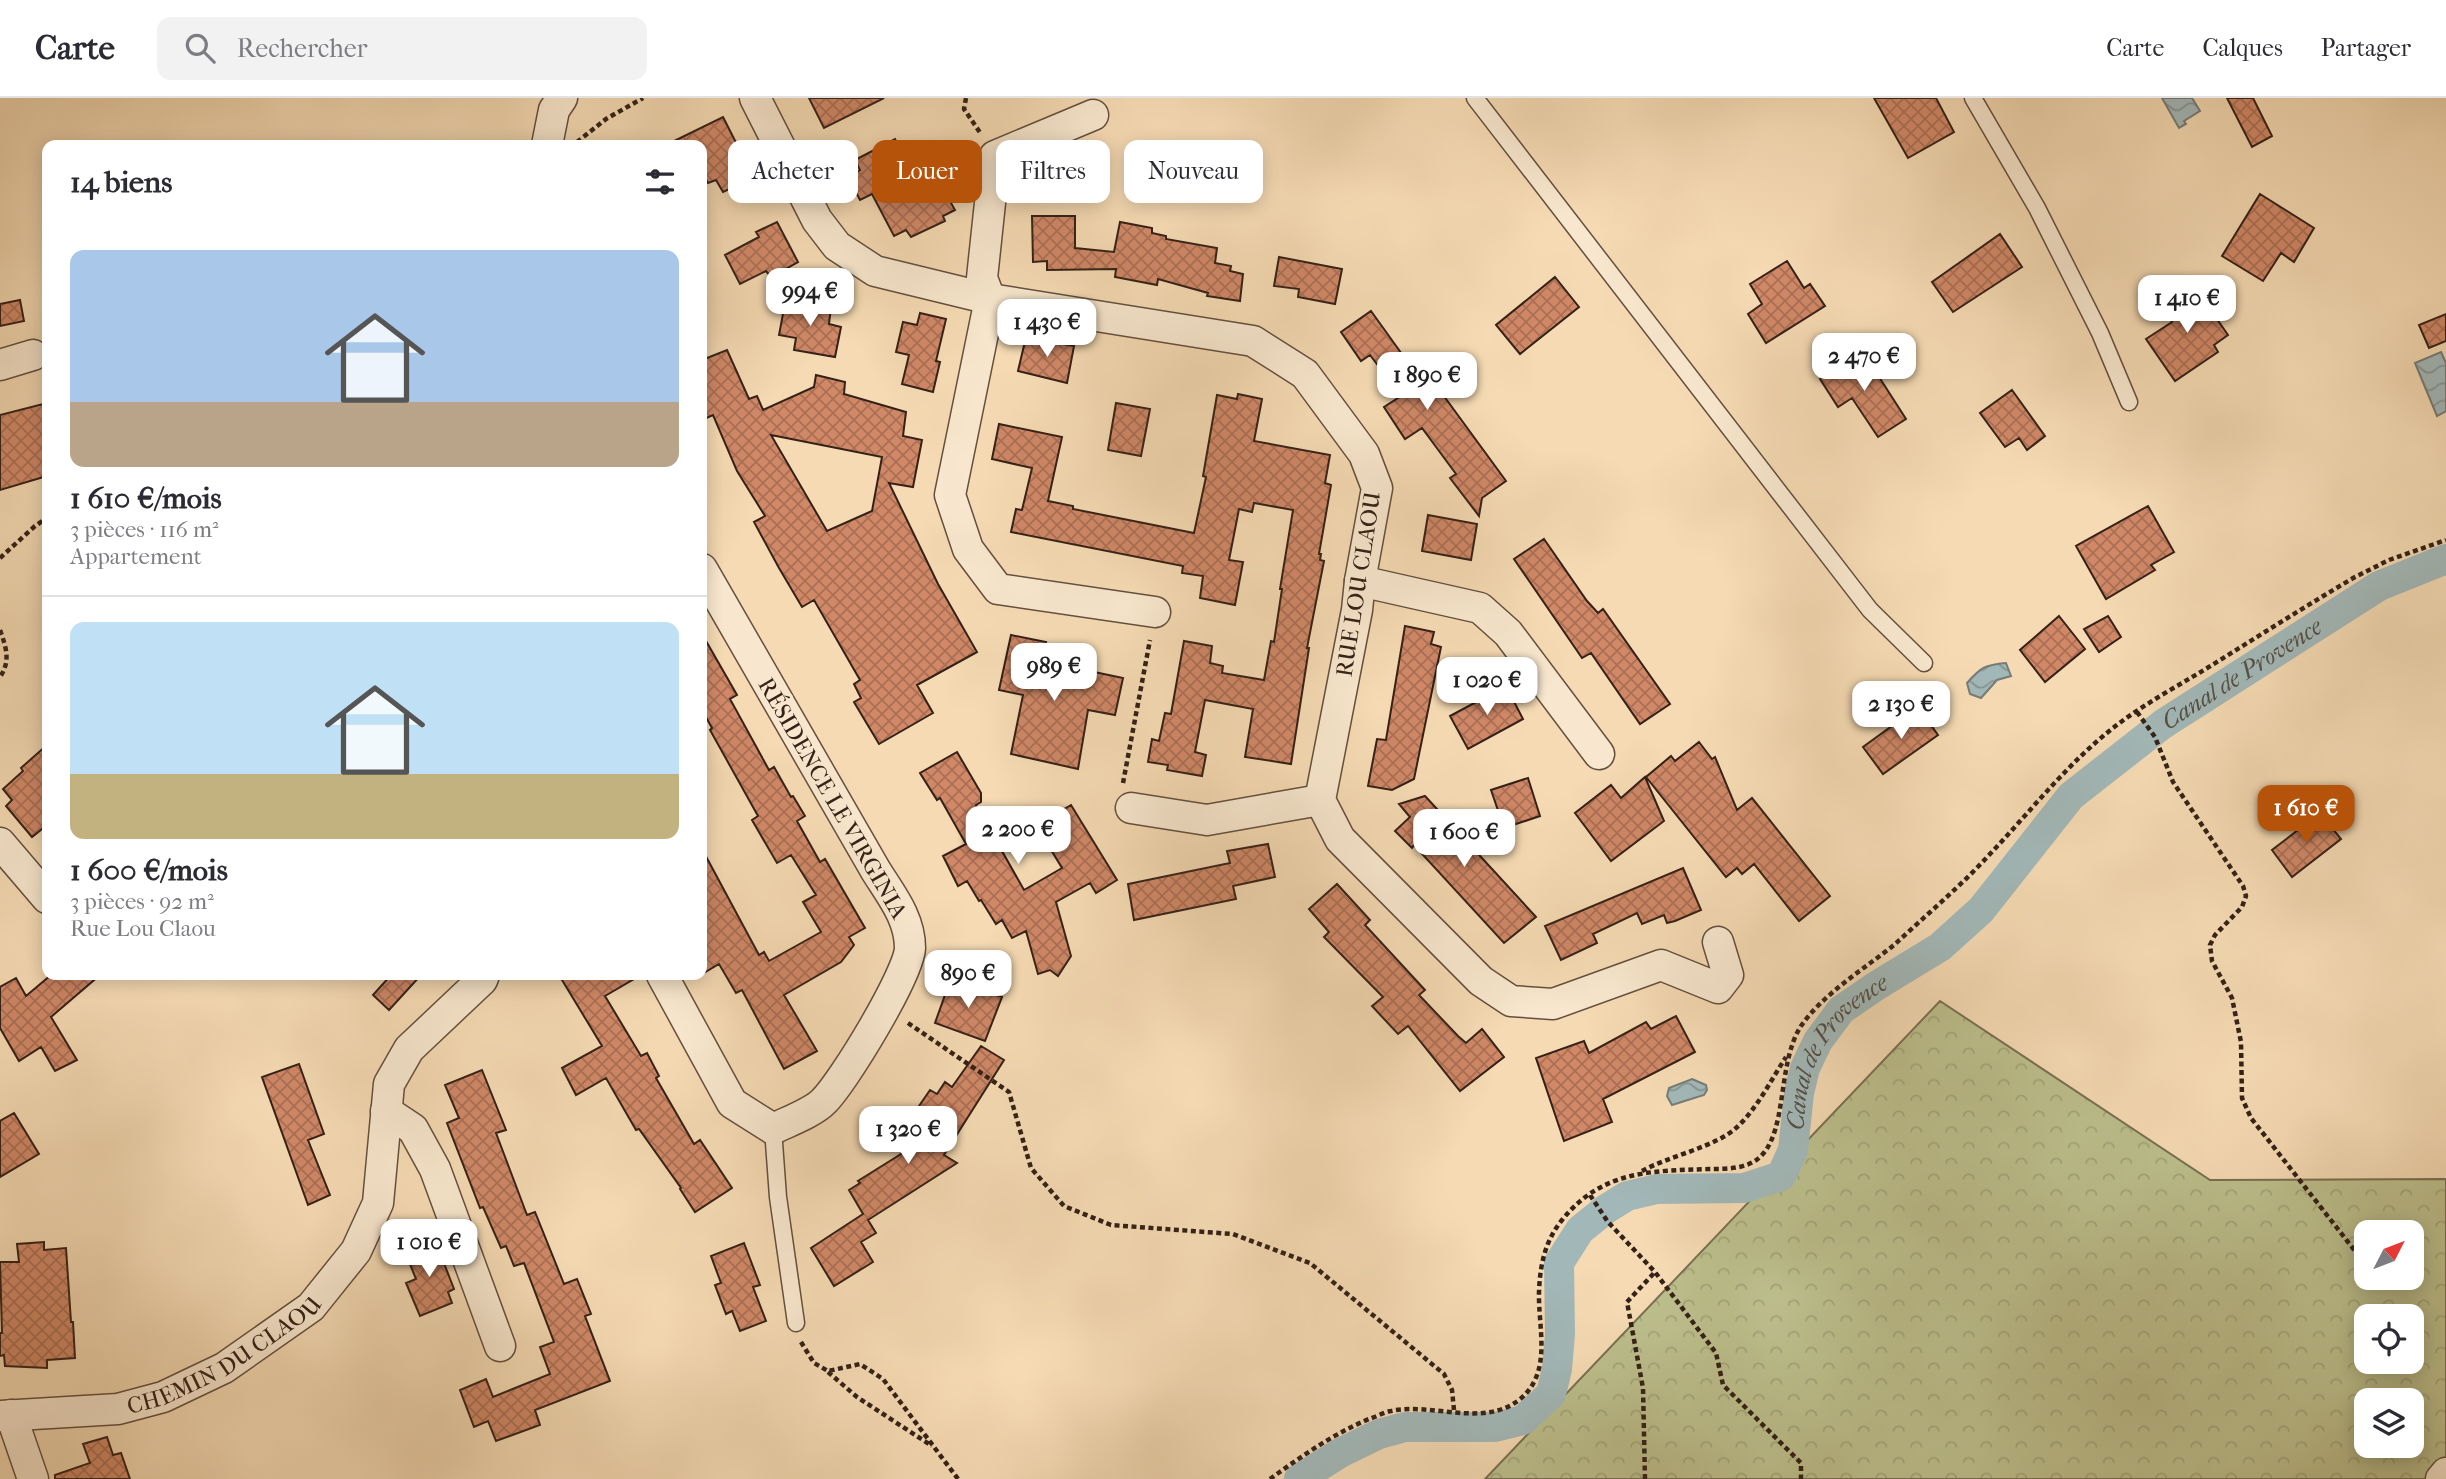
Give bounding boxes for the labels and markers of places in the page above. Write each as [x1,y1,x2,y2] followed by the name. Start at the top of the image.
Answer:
[761,268,859,328] pin: 994 €
[2122,275,2252,335] pin: 1 410 €
[982,300,1112,359] pin: 1 430 €
[1799,334,1929,393] pin: 2 470 €
[1362,352,1492,412] pin: 1 890 €
[1005,644,1103,703] pin: 989 €
[1422,658,1552,717] pin: 1 020 €
[1836,682,1966,741] pin: 2 130 €
[2241,786,2371,845] pin: 1 610 €
[953,806,1083,866] pin: 2 200 €
[1399,810,1529,869] pin: 1 600 €
[919,950,1017,1010] pin: 890 €
[843,1107,973,1166] pin: 1 320 €
[364,1220,494,1279] pin: 1 010 €

